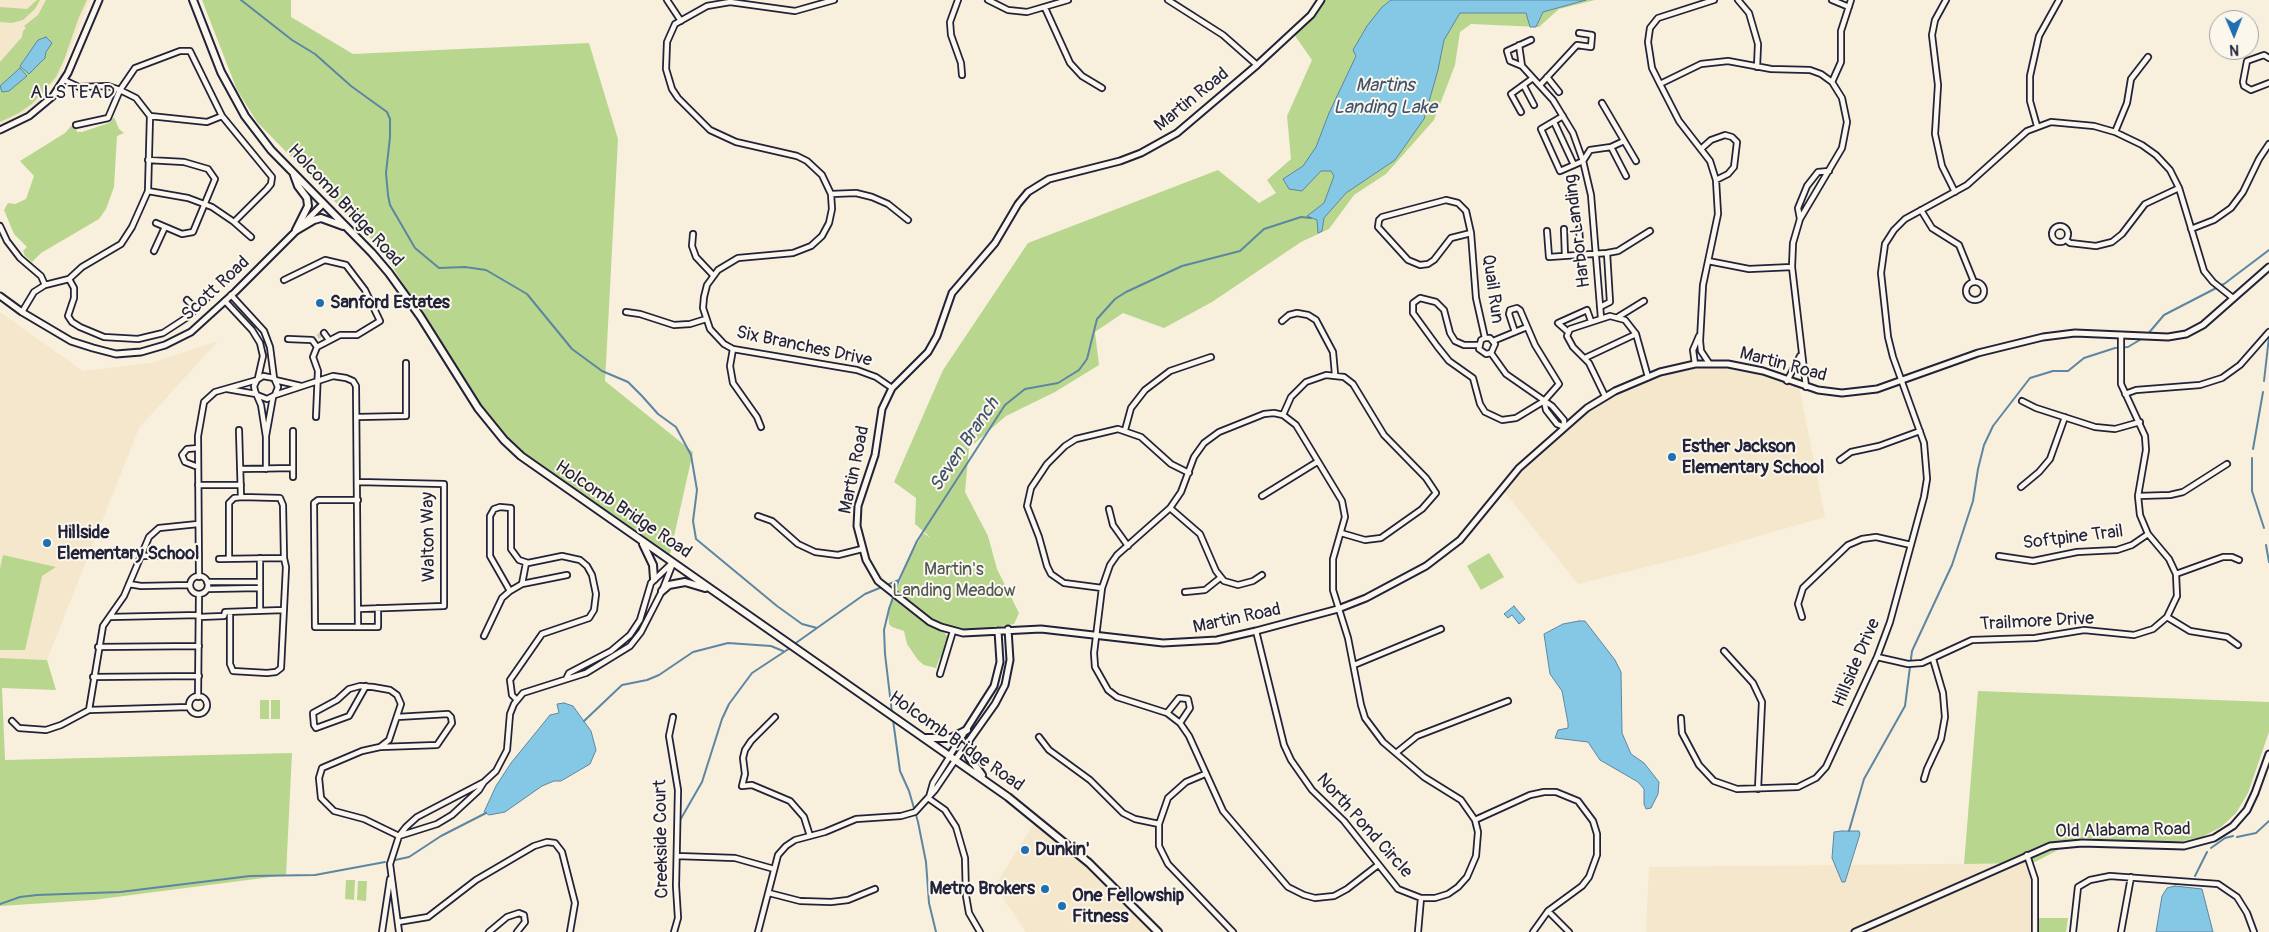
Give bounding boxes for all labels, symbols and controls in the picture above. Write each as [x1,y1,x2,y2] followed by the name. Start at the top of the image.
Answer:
[2209,10,2259,60] north arrow
[2229,41,2239,58] text: N
[1150,63,1234,137] street label: Martin Road
[1333,75,1437,119] water label: Martins Landing Lake
[29,82,117,104] district label: ALSTEAD
[283,140,407,272] street label: Holcomb Bridge Road
[1560,173,1596,289] street label: Harbor Landing
[178,252,254,326] street label: Scott Road
[1476,253,1508,325] street label: Quail Run
[330,292,450,314] place label: Sanford Estates
[314,297,326,309] marker: Sanford Estates
[734,322,874,372] street label: Six Branches Drive
[1737,343,1829,387] street label: Martin Road
[925,394,1005,496] water label: Seven Branch
[835,424,875,516] street label: Martin Road
[1682,436,1824,478] place label: Esther Jackson Elementary School
[1666,451,1678,463] marker: Esther Jackson Elementary School
[551,456,695,564] street label: Holcomb Bridge Road
[417,492,441,582] street label: Walton Way
[2022,521,2124,555] street label: Softpine Trail
[57,522,199,564] place label: Hillside Elementary School
[41,537,53,549] marker: Hillside Elementary School
[892,559,1016,602] park label: Martin's Landing Meadow
[1191,599,1283,639] street label: Martin Road
[1979,608,2095,636] street label: Trailmore Drive
[1829,615,1885,711] street label: Hillside Drive
[884,687,1028,797] street label: Holcomb Bridge Road
[1311,769,1417,883] street label: North Pond Circle
[650,779,674,899] street label: Creekside Court
[2055,819,2191,843] street label: Old Alabama Road
[1035,839,1089,861] place label: Dunkin'
[1019,844,1031,856] marker: Dunkin'
[930,878,1035,900] place label: Metro Brokers
[1039,883,1051,895] marker: Metro Brokers
[1072,885,1184,928] place label: One Fellowship Fitness
[1056,900,1068,912] marker: One Fellowship Fitness

